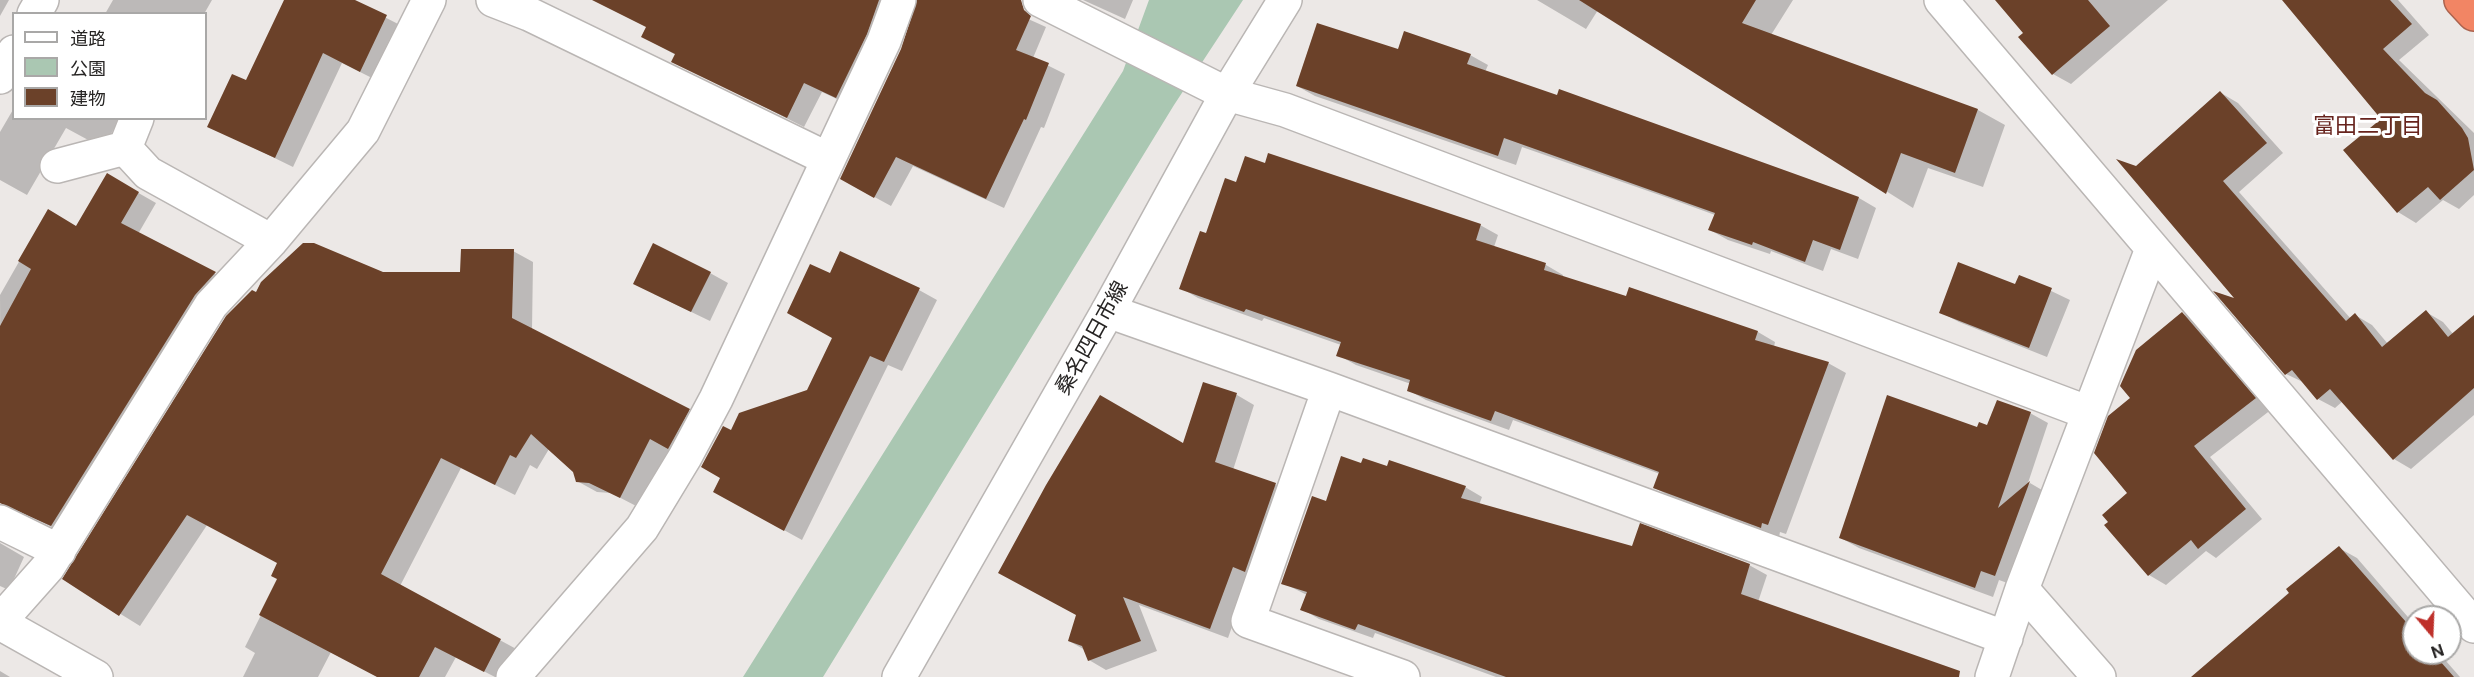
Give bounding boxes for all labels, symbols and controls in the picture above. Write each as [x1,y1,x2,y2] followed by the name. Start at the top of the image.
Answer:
[12,12,207,120] legend
[70,28,106,49] text: 道路
[70,58,106,79] text: 公園
[70,88,106,109] text: 建物
[2313,113,2423,139] district label: 富田二丁目
[1050,277,1134,399] street label: 桑名四日市線
[2402,605,2462,665] north arrow
[2428,640,2446,662] text: N

